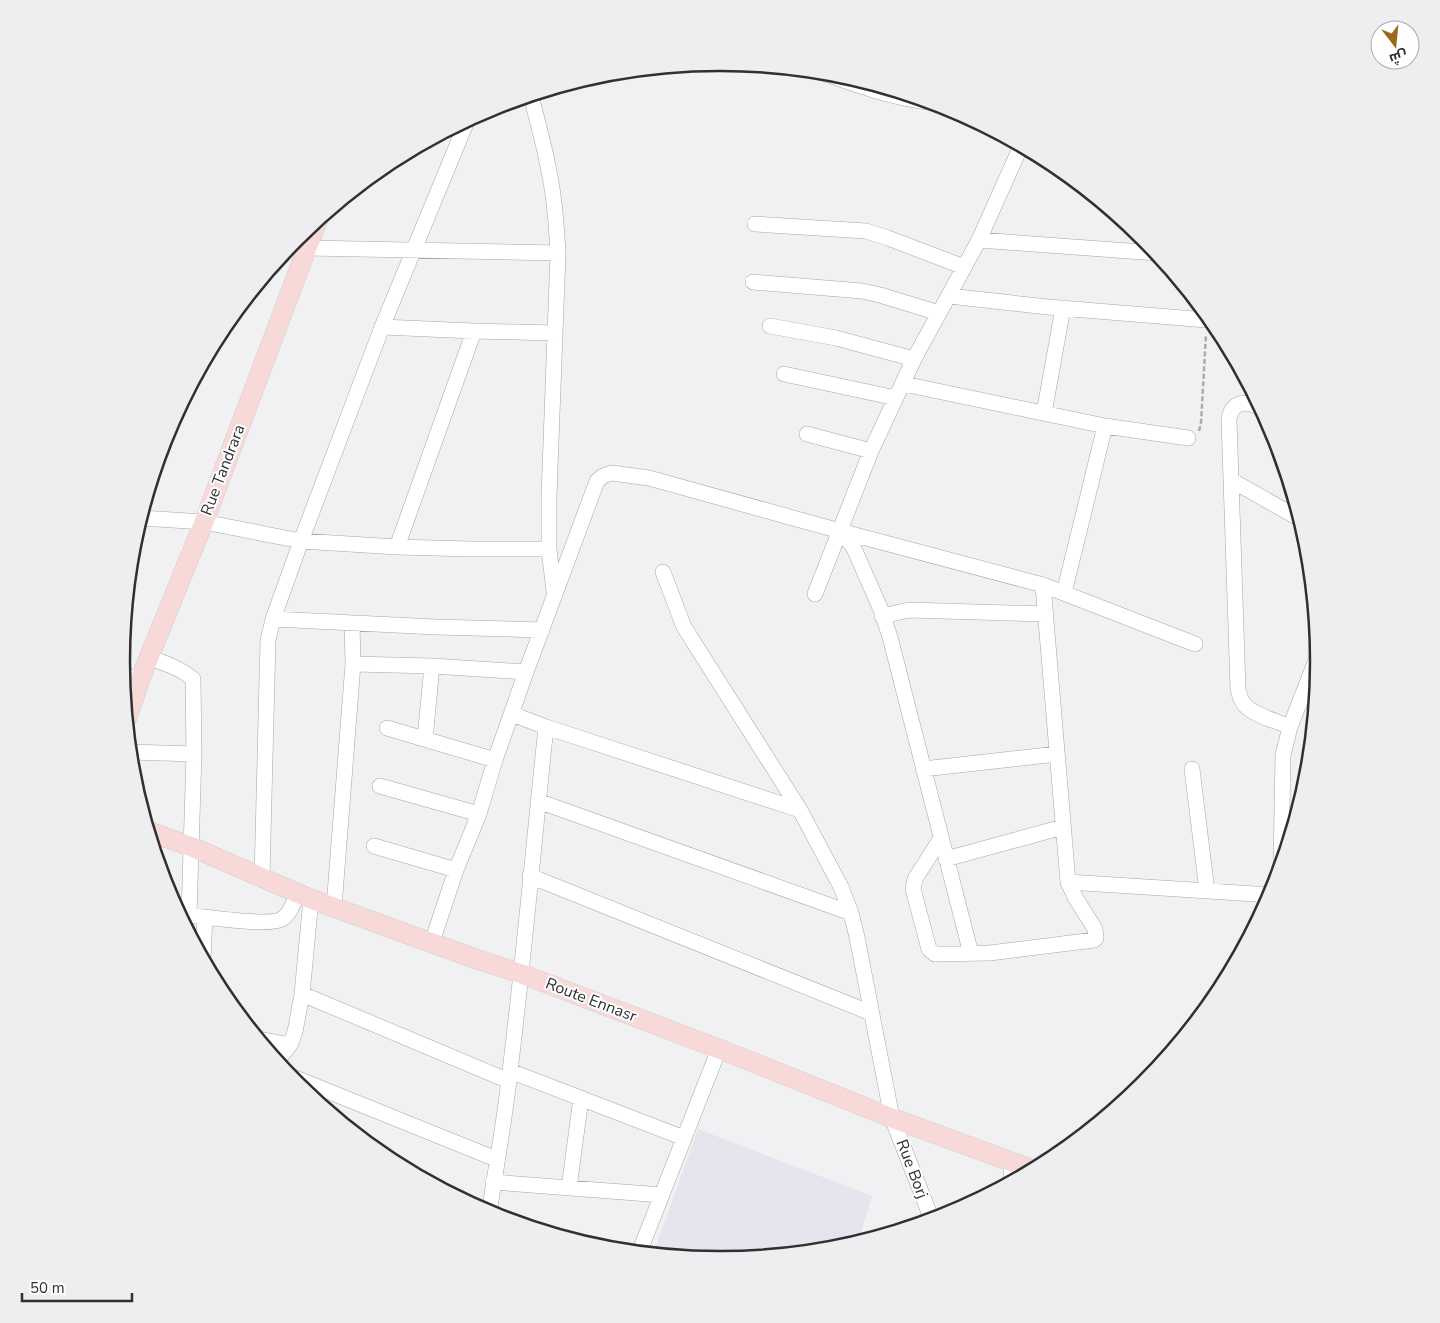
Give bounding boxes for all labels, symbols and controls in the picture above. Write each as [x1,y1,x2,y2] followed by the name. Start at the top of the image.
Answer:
[1370,20,1420,70] north arrow
[1387,45,1410,69] text: ش
[196,421,250,519] street label: Rue Tandrara
[542,973,640,1028] street label: Route Ennasr
[891,1136,933,1202] street label: Rue Borj
[22,1270,132,1302] scale bar
[30,1278,65,1298] text: 50 m

